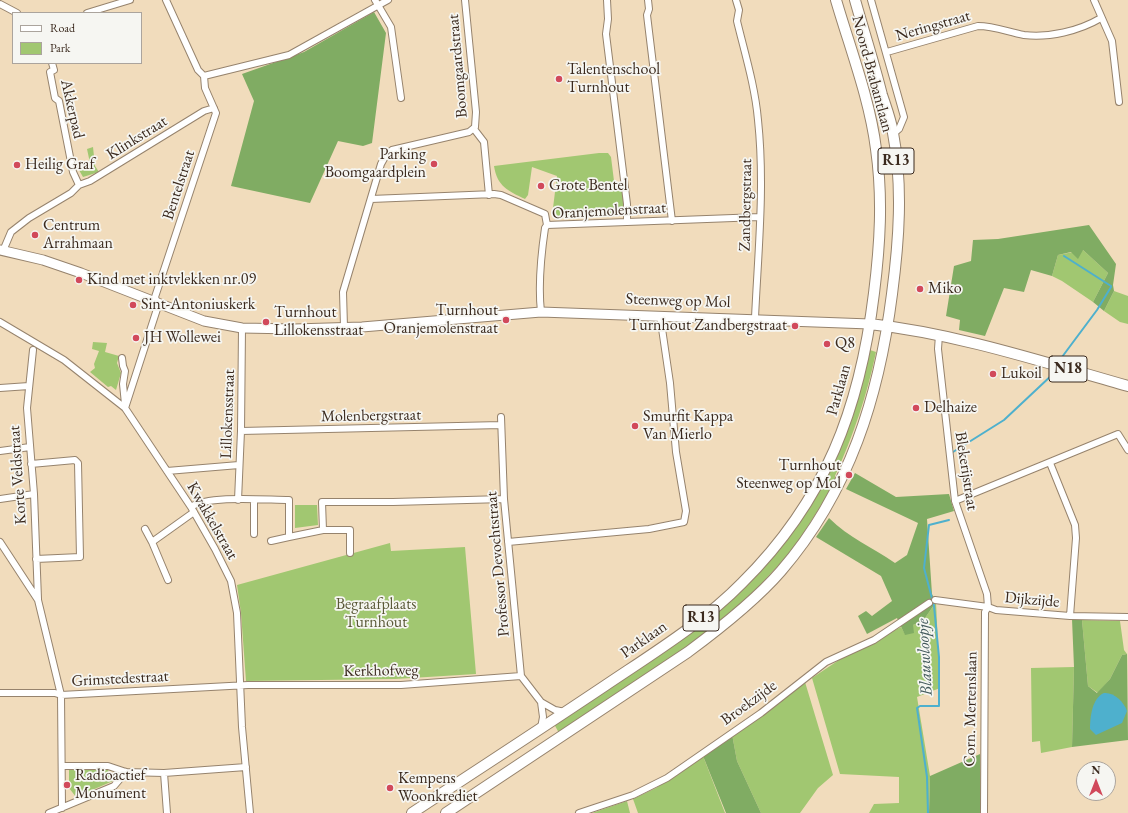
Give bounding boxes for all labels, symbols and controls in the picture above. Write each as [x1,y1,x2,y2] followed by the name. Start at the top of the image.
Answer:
[893,6,973,46] street label: Neringstraat
[12,12,142,64] legend
[444,13,472,119] street label: Boomgaardstraat
[847,13,897,135] street label: Noord-Brabantlaan
[50,20,75,36] text: Road
[50,40,70,56] text: Park
[567,60,660,98] place label: Talentenschool Turnhout
[554,74,564,84] marker: Talentenschool Turnhout
[56,78,88,140] street label: Akkerpad
[103,112,171,164] street label: Klinkstraat
[325,145,426,183] place label: Parking Boomgaardplein
[159,148,199,222] street label: Bentelstraat
[878,148,914,174] road number: R13
[25,155,95,175] place label: Heilig Graf
[736,158,756,252] street label: Zandbergstraat
[429,159,439,169] marker: Parking Boomgaardplein
[12,160,22,170] marker: Heilig Graf
[549,176,628,196] place label: Grote Bentel
[536,181,546,191] marker: Grote Bentel
[551,198,667,224] street label: Oranjemolenstraat
[43,216,113,254] place label: Centrum Arrahmaan
[30,230,40,240] marker: Centrum Arrahmaan
[87,270,256,290] place label: Kind met inktvlekken nr.09
[74,275,84,285] marker: Kind met inktvlekken nr.09
[928,279,962,299] place label: Miko
[915,284,925,294] marker: Miko
[625,290,731,312] street label: Steenweg op Mol
[141,295,255,315] place label: Sint-Antoniuskerk
[128,300,138,310] marker: Sint-Antoniuskerk
[384,301,498,339] place label: Turnhout Oranjemolenstraat
[274,303,363,341] place label: Turnhout Lillokensstraat
[501,315,511,325] marker: Turnhout Oranjemolenstraat
[629,316,787,336] place label: Turnhout Zandbergstraat
[261,317,271,327] marker: Turnhout Lillokensstraat
[790,321,800,331] marker: Turnhout Zandbergstraat
[144,328,221,348] place label: JH Wollewei
[131,333,141,343] marker: JH Wollewei
[835,334,855,354] place label: Q8
[822,339,832,349] marker: Q8
[1049,356,1087,382] road number: N18
[823,362,855,418] street label: Parklaan
[1001,364,1042,384] place label: Lukoil
[217,369,239,459] street label: Lillokensstraat
[988,369,998,379] marker: Lukoil
[924,398,977,418] place label: Delhaize
[911,403,921,413] marker: Delhaize
[321,406,421,426] street label: Molenbergstraat
[643,407,733,445] place label: Smurfit Kappa Van Mierlo
[630,421,640,431] marker: Smurfit Kappa Van Mierlo
[5,425,31,525] street label: Korte Veldstraat
[950,430,982,512] street label: Blekerijstraat
[736,456,841,494] place label: Turnhout Steenweg op Mol
[844,470,854,480] marker: Turnhout Steenweg op Mol
[182,479,242,563] street label: Kwakkelstraat
[482,491,514,637] street label: Professor Devochtstraat
[1004,588,1060,612] street label: Dijkzijde
[336,595,416,633] park label: Begraafplaats Turnhout
[683,605,719,631] road number: R13
[617,617,671,663] street label: Parklaan
[913,618,937,696] water label: Blauwloopje
[960,651,982,767] street label: Corn. Mertenslaan
[343,661,419,681] street label: Kerkhofweg
[71,667,169,691] street label: Grimstedestraat
[717,676,781,730] street label: Broekzijde
[1076,761,1116,801] north arrow
[1092,763,1100,777] text: N
[75,766,146,804] place label: Radioactief Monument
[398,769,478,807] place label: Kempens Woonkrediet
[62,780,72,790] marker: Radioactief Monument
[385,783,395,793] marker: Kempens Woonkrediet

